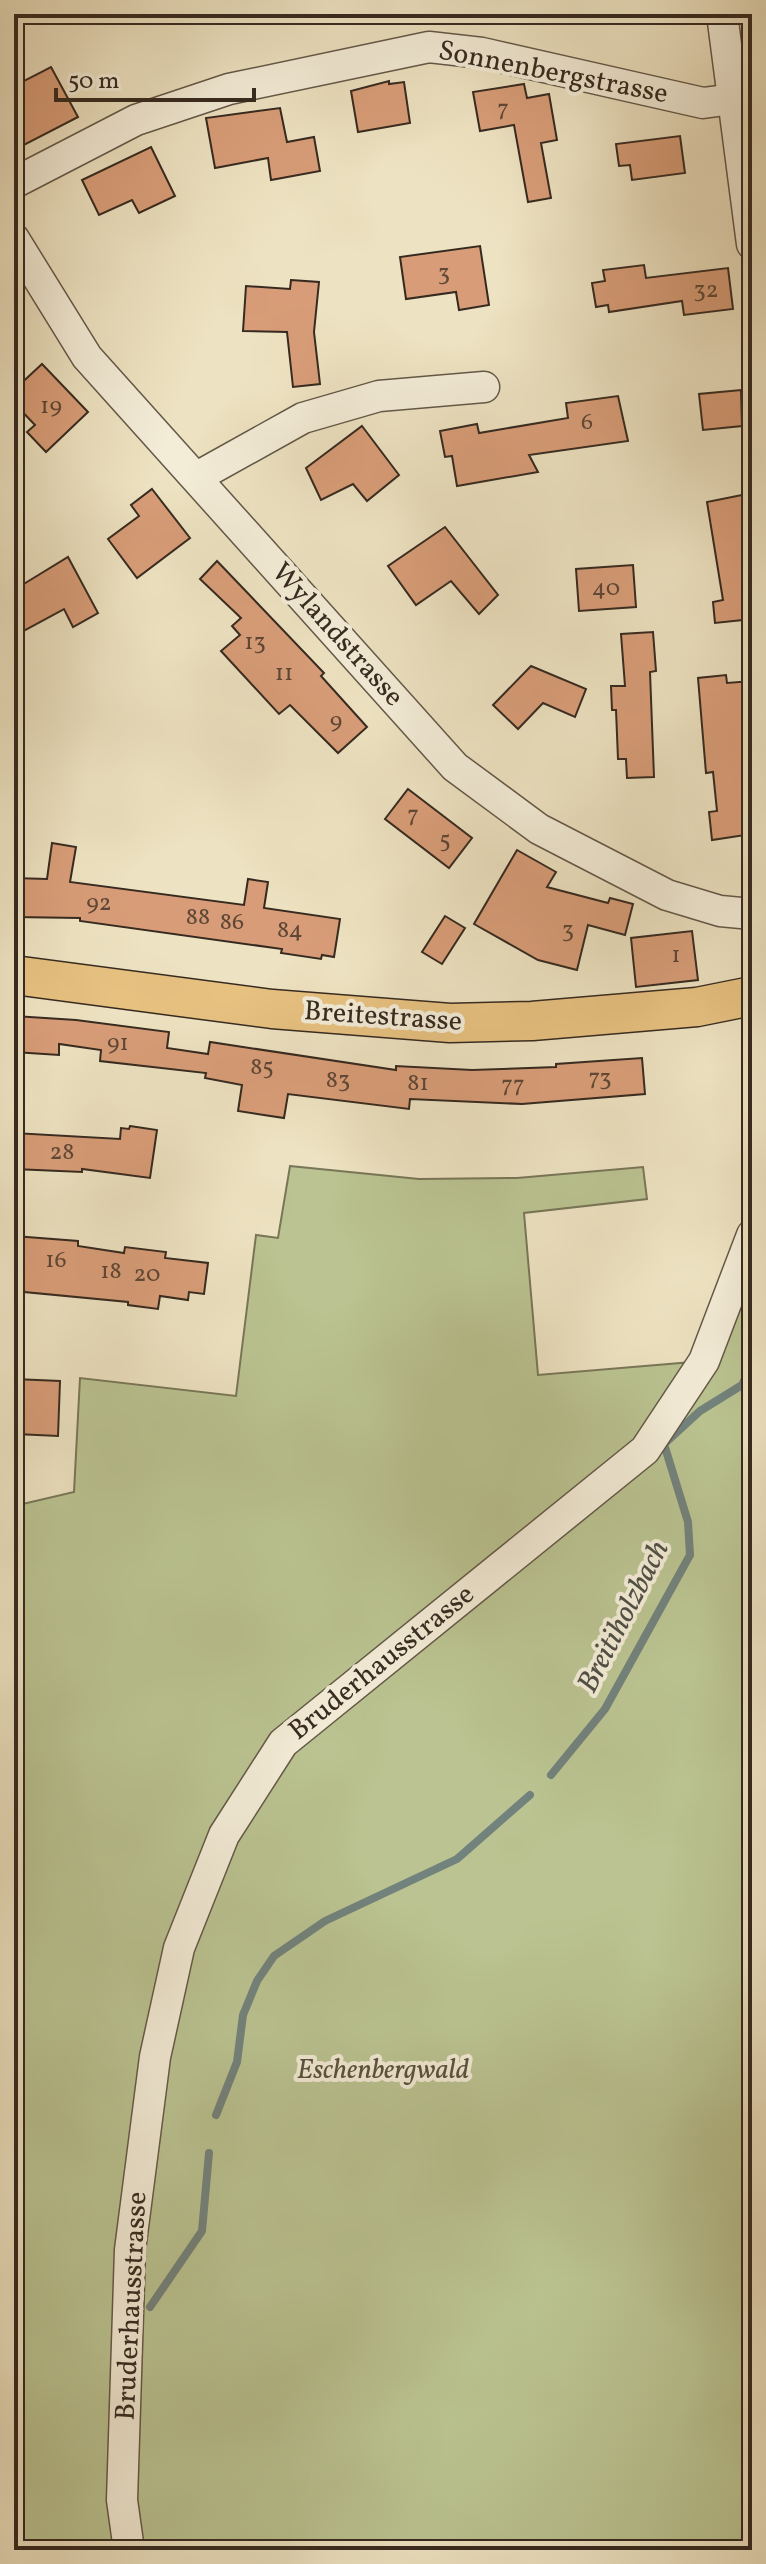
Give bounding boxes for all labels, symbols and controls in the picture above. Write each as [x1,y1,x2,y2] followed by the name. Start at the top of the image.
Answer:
[435,32,671,114] street label: Sonnenbergstrasse
[56,52,254,102] scale bar
[68,65,120,99] text: 50 m
[497,93,509,127] house number: 7
[438,257,450,291] house number: 3
[693,274,719,308] house number: 32
[40,390,62,424] house number: 19
[581,406,593,440] house number: 6
[262,554,412,716] street label: Wylandstrasse
[592,572,620,606] house number: 40
[244,626,266,660] house number: 13
[275,657,293,691] house number: 11
[330,705,342,739] house number: 9
[407,799,419,833] house number: 7
[439,824,451,858] house number: 5
[86,887,112,921] house number: 92
[186,901,210,935] house number: 88
[220,906,244,940] house number: 86
[277,914,303,948] house number: 84
[562,914,574,948] house number: 3
[671,939,681,973] house number: 1
[303,992,463,1042] street label: Breitestrasse
[107,1027,129,1061] house number: 91
[250,1051,274,1085] house number: 85
[588,1062,612,1096] house number: 73
[326,1064,350,1098] house number: 83
[407,1067,429,1101] house number: 81
[501,1069,525,1103] house number: 77
[49,1136,75,1170] house number: 28
[45,1244,67,1278] house number: 16
[100,1255,122,1289] house number: 18
[133,1258,161,1292] house number: 20
[568,1534,680,1700] water label: Breitiholzbach
[281,1576,483,1750] street label: Bruderhausstrasse
[297,2051,469,2090] park label: Eschenbergwald
[107,2191,157,2421] street label: Bruderhausstrasse

